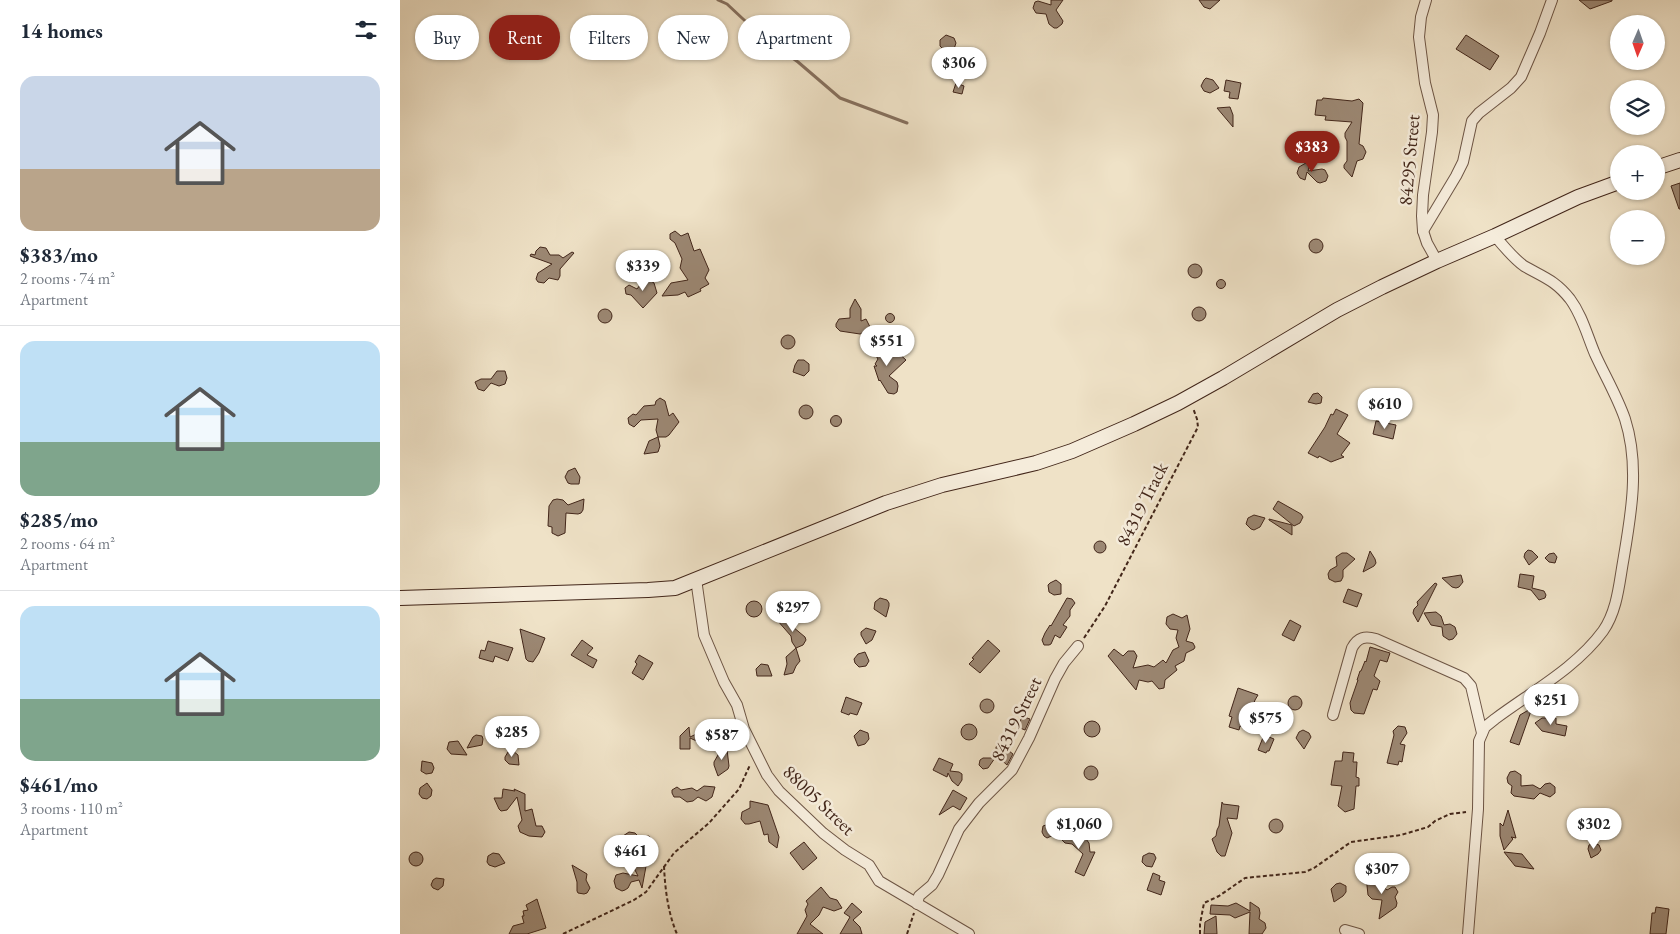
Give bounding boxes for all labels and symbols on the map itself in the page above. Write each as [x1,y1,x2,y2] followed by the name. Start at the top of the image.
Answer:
[1610,15,1665,70] north arrow
[929,46,989,89] pin: $306
[1393,113,1425,206] street label: 84295 Street
[1282,130,1342,173] pin: $383
[613,250,673,292] pin: $339
[857,324,917,367] pin: $551
[1355,388,1415,430] pin: $610
[1110,457,1174,550] street label: 84319 Track
[763,590,823,633] pin: $297
[985,673,1047,765] street label: 84319 Street
[1521,684,1581,726] pin: $251
[1236,702,1296,744] pin: $575
[482,716,542,758] pin: $285
[692,718,752,761] pin: $587
[778,759,860,841] street label: 88005 Street
[1038,808,1120,850] pin: $1,060
[1564,808,1624,850] pin: $302
[601,834,661,877] pin: $461
[1352,852,1412,895] pin: $307

